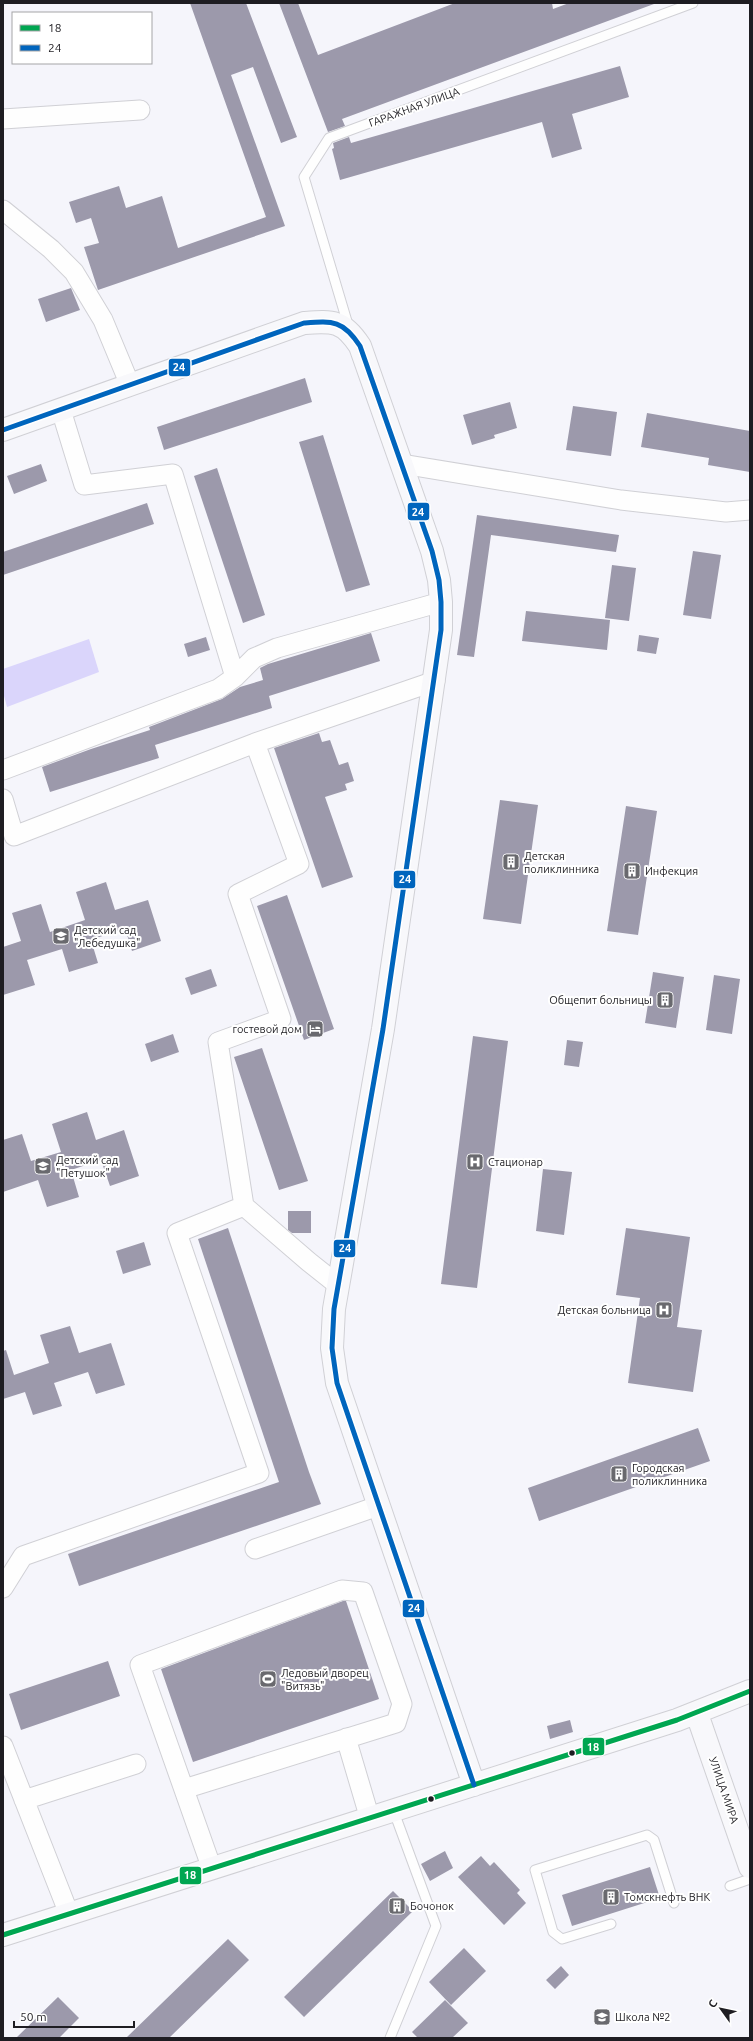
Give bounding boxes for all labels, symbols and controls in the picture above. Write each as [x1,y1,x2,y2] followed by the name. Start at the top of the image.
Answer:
[12,12,152,64] legend
[48,21,62,34] text: 18
[48,41,62,54] text: 24
[367,85,462,129] street label: ГАРАЖНАЯ УЛИЦА
[168,358,191,377] line badge: 24
[173,361,185,373] text: 24
[407,502,430,521] line badge: 24
[412,506,424,518] text: 24
[524,850,599,875] place label: Детская поликлинника
[501,852,521,872] building icon: Детская поликлинника
[622,861,642,881] building icon: Инфекция
[645,865,698,877] place label: Инфекция
[393,870,416,889] line badge: 24
[399,873,411,885] text: 24
[74,924,140,949] place label: Детский сад "Лебедушка"
[51,926,71,946] school or university icon: Детский сад "Лебедушка"
[655,990,675,1010] building icon: Общепит больницы
[549,994,652,1006] place label: Общепит больницы
[305,1019,325,1039] hotel icon: гостевой дом
[233,1023,302,1035] place label: гостевой дом
[465,1152,485,1172] hospital icon: Стационар
[56,1154,119,1179] place label: Детский сад "Петушок"
[33,1156,53,1176] school or university icon: Детский сад "Петушок"
[488,1156,543,1168] place label: Стационар
[333,1239,356,1258] line badge: 24
[339,1242,351,1254] text: 24
[654,1300,674,1320] hospital icon: Детская больница
[558,1304,651,1316] place label: Детская больница
[632,1462,707,1487] place label: Городская поликлинника
[609,1464,629,1484] building icon: Городская поликлинника
[402,1599,425,1618] line badge: 24
[408,1602,420,1614] text: 24
[281,1667,369,1692] place label: Ледовый дворец "Витязь"
[258,1669,278,1689] sports icon: Ледовый дворец "Витязь"
[582,1737,605,1756] line badge: 18
[587,1741,599,1753] text: 18
[567,1748,577,1758] unlabelled marker
[707,1755,741,1826] street label: УЛИЦА МИРА
[426,1794,436,1804] unlabelled marker
[179,1866,202,1885] line badge: 18
[184,1869,196,1881] text: 18
[601,1887,621,1907] building icon: Томскнефть ВНК
[624,1891,710,1903] place label: Томскнефть ВНК
[387,1896,407,1916] building icon: Бочонок
[410,1900,454,1912] place label: Бочонок
[701,1989,741,2029] north arrow
[706,1997,720,2010] text: С
[14,2003,134,2029] scale bar
[592,2007,612,2027] school or university icon: Школа №2
[20,2010,47,2023] text: 50 m
[615,2011,670,2023] place label: Школа №2

